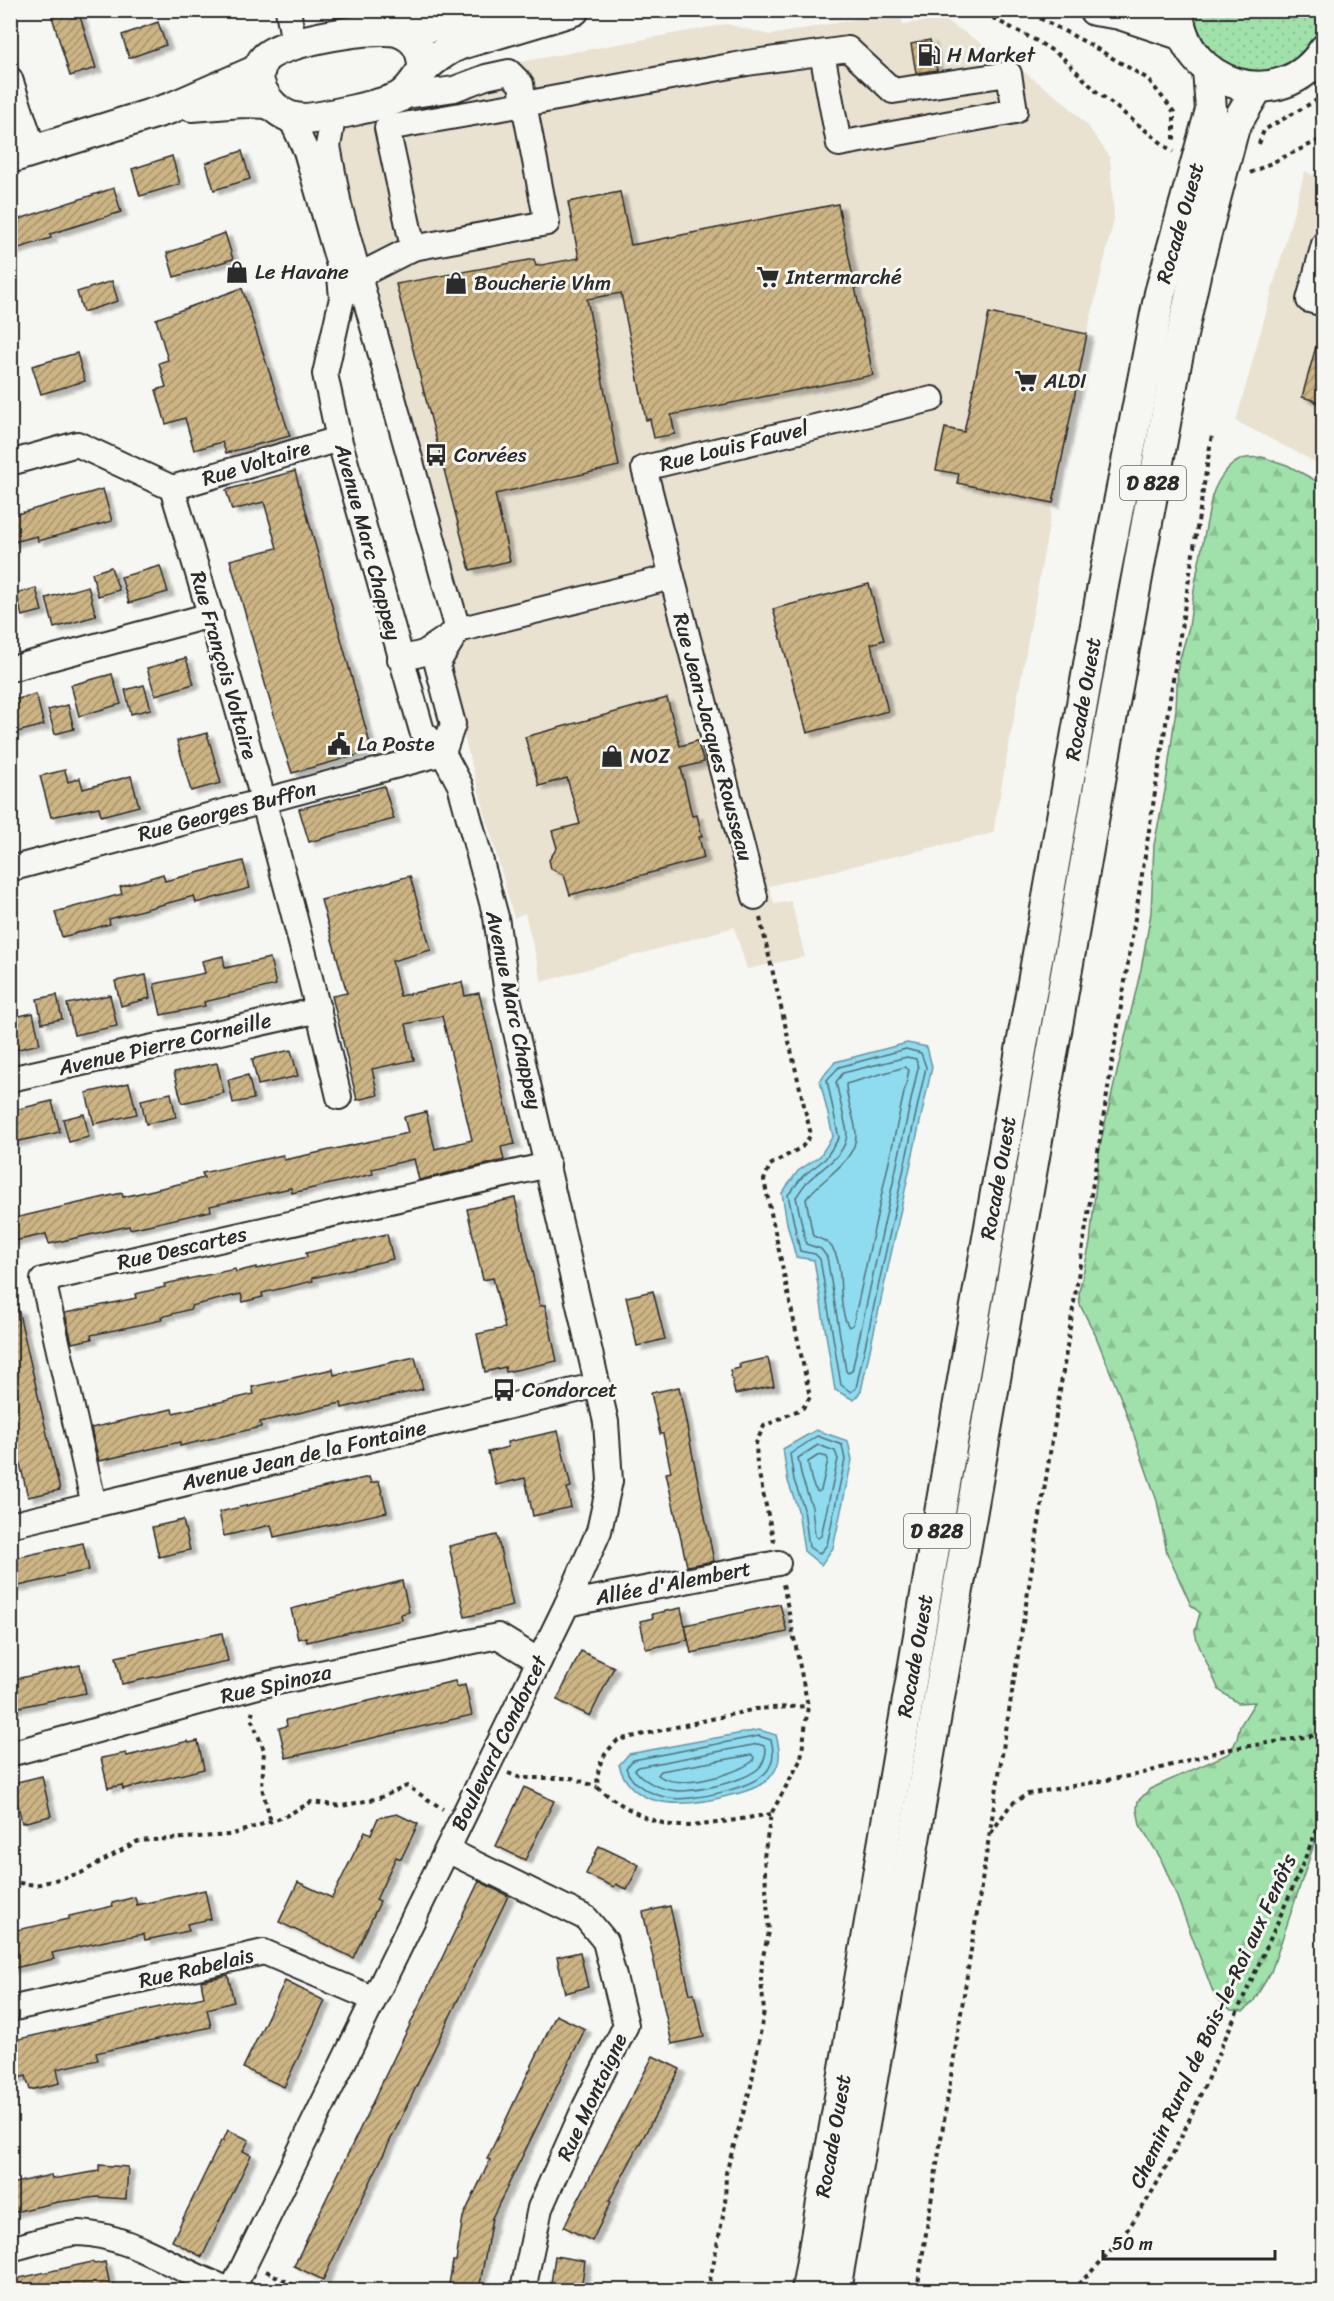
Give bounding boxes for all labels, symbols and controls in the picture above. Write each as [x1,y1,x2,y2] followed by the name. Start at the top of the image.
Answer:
[947,36,1036,74] place label: H Market
[916,42,942,68] fuel station icon: H Market
[1145,158,1215,288] street label: Rocade Ouest
[255,253,349,291] place label: Le Havane
[785,258,902,296] place label: Intermarché
[224,259,250,285] shop icon: Le Havane
[474,264,611,302] place label: Boucherie Vhm
[755,264,781,290] supermarket icon: Intermarché
[443,270,469,296] shop icon: Boucherie Vhm
[1043,362,1087,400] place label: ALDI
[1013,368,1039,394] supermarket icon: ALDI
[656,409,813,483] street label: Rue Louis Fauvel
[197,429,315,497] street label: Rue Voltaire
[454,436,527,474] place label: Corvées
[323,438,413,645] street label: Avenue Marc Chappey
[423,442,449,468] bus stop icon: Corvées
[1120,466,1186,500] road number: D 828
[179,566,269,764] street label: Rue François Voltaire
[662,609,764,865] street label: Rue Jean-Jacques Rousseau
[1053,634,1113,764] street label: Rocade Ouest
[357,725,435,763] place label: La Poste
[326,731,352,757] public building icon: La Poste
[630,737,670,775] place label: NOZ
[599,743,625,769] shop icon: NOZ
[134,769,320,853] street label: Rue Georges Buffon
[474,906,554,1113] street label: Avenue Marc Chappey
[54,1001,276,1087] street label: Avenue Pierre Corneille
[968,1113,1028,1243] street label: Rocade Ouest
[113,1215,251,1281] street label: Rue Descartes
[522,1371,617,1409] place label: Condorcet
[491,1377,517,1403] bus stop icon: Condorcet
[177,1408,430,1502] street label: Avenue Jean de la Fontaine
[904,1514,970,1548] road number: D 828
[591,1549,754,1617] street label: Allée d'Alembert
[885,1591,945,1721] street label: Rocade Ouest
[440,1647,559,1837] street label: Boulevard Condorcet
[217,1653,336,1715] street label: Rue Spinoza
[1119,1847,1308,2195] street label: Chemin Rural de Bois-le-Roi aux Fenôts
[135,1936,258,2000] street label: Rue Rabelais
[546,2027,638,2167] street label: Rue Montaigne
[803,2071,863,2201] street label: Rocade Ouest
[1103,2223,1276,2261] scale bar
[1112,2228,1153,2260] text: 50 m

